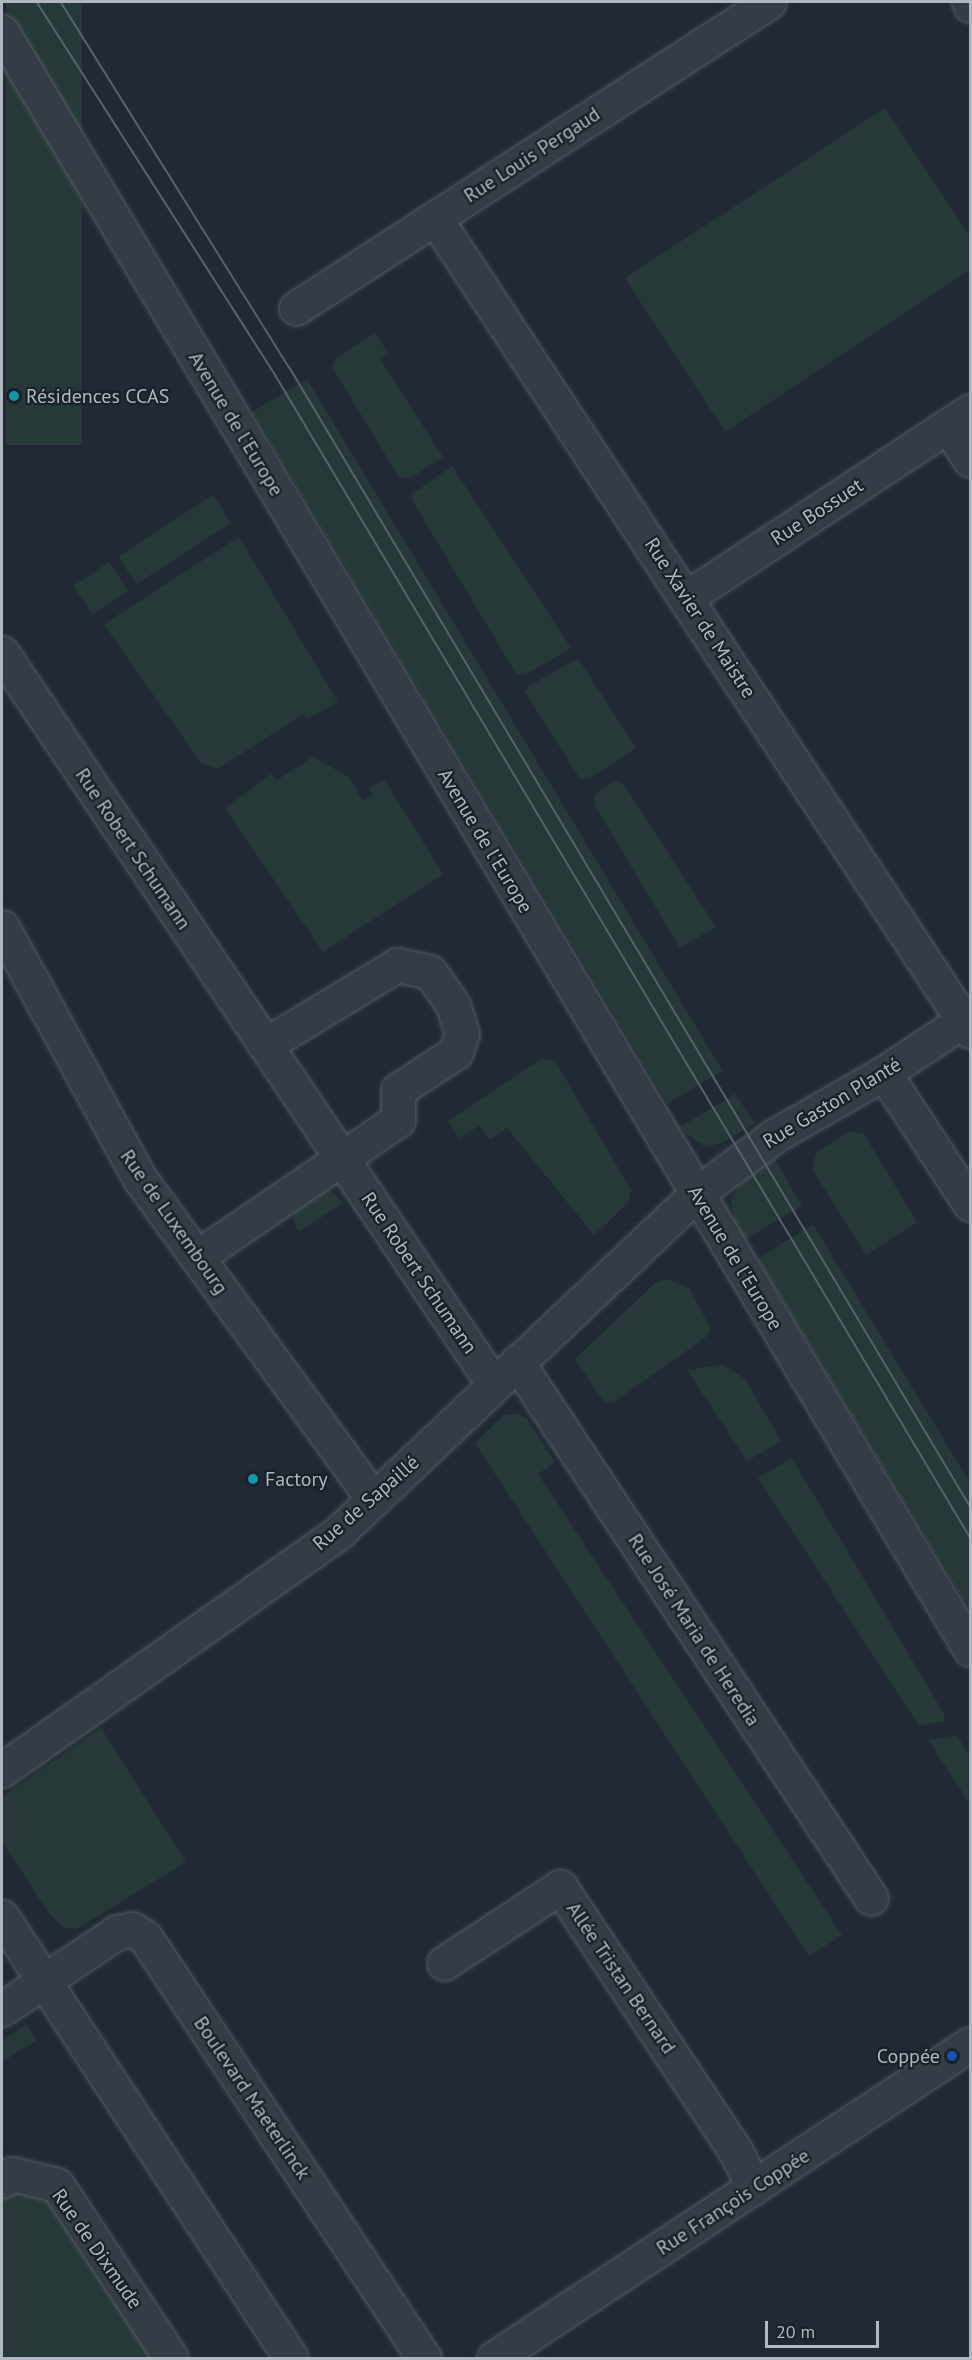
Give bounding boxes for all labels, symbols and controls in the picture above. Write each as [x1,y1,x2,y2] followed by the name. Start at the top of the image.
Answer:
[459,102,605,208] street label: Rue Louis Pergaud
[183,347,289,501] street label: Avenue de l'Europe
[26,384,169,408] place label: Résidences CCAS
[7,389,21,403] marker: Résidences CCAS
[766,473,868,551] street label: Rue Bossuet
[639,533,761,703] street label: Rue Xavier de Maistre
[70,764,196,934] street label: Rue Robert Schumann
[432,764,538,918] street label: Avenue de l'Europe
[759,1052,905,1154] street label: Rue Gaston Planté
[115,1145,233,1299] street label: Rue de Luxembourg
[682,1181,788,1335] street label: Avenue de l'Europe
[356,1188,482,1358] street label: Rue Robert Schumann
[308,1450,424,1556] street label: Rue de Sapaillé
[265,1467,328,1491] place label: Factory
[246,1472,260,1486] marker: Factory
[623,1529,765,1731] street label: Rue José Maria de Heredia
[561,1897,681,2059] street label: Allée Tristan Bernard
[189,2012,315,2184] street label: Boulevard Maeterlinck
[877,2044,940,2068] place label: Coppée
[945,2049,959,2063] marker: Coppée
[652,2144,814,2260] street label: Rue François Coppée
[47,2184,147,2314] street label: Rue de Dixmude
[768,2309,882,2347] scale bar
[776,2320,815,2343] text: 20 m

